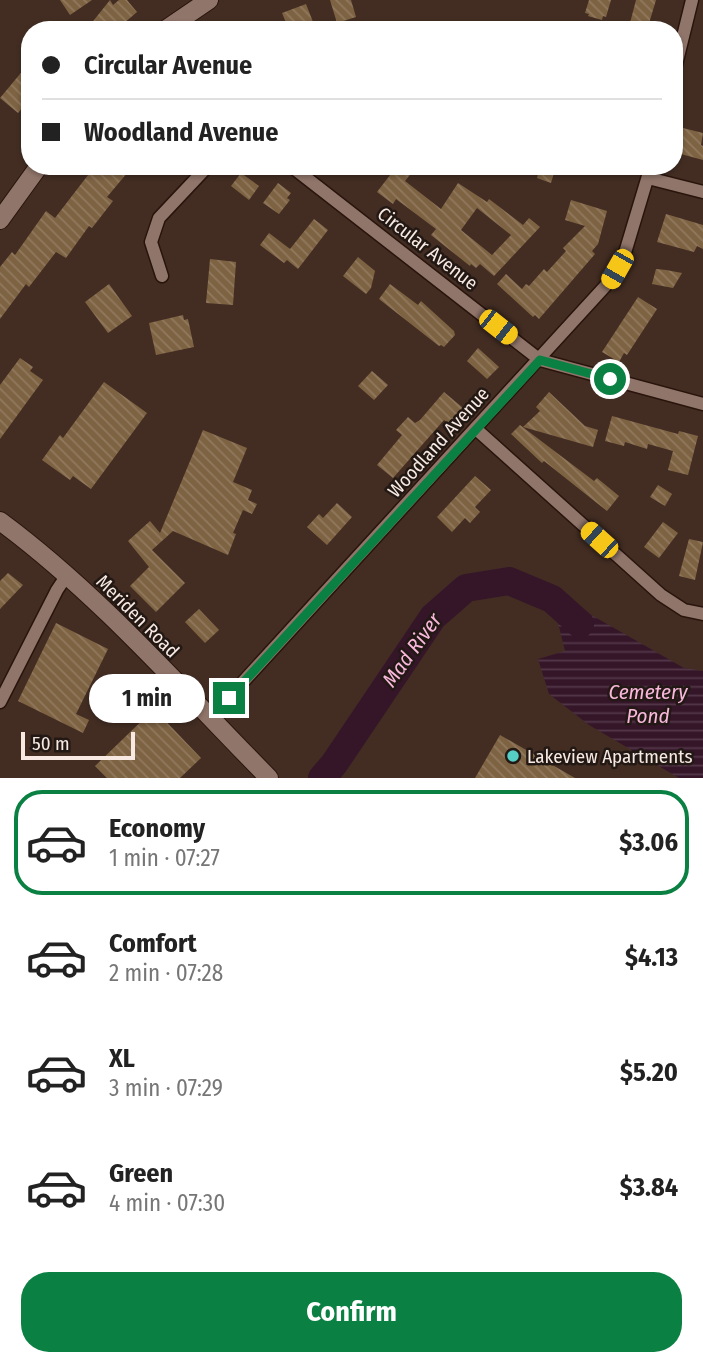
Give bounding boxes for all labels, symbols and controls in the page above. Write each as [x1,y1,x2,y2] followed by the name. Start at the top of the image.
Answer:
[84,50,252,81] text: Circular Avenue
[84,117,278,148] text: Woodland Avenue
[373,202,482,295] street label: Circular Avenue
[598,246,637,292] car
[475,306,522,348] car
[594,363,626,395] route start
[383,383,494,502] street label: Woodland Avenue
[577,518,622,562] car
[91,570,184,663] street label: Meriden Road
[377,607,448,692] water label: Mad River
[89,674,204,722] callout: 1 min
[608,679,688,729] water label: Cemetery Pond
[213,682,245,714] route end
[122,684,172,712] text: 1 min
[21,729,135,761] scale bar
[32,732,70,755] text: 50 m
[527,745,693,768] place label: Lakeview Apartments
[505,748,521,764] marker: Lakeview Apartments
[25,811,88,874] icon: car
[109,813,205,844] text: Economy
[619,827,678,858] text: $3.06
[109,844,220,872] text: 1 min · 07:27
[25,926,88,989] icon: car
[109,928,197,959] text: Comfort
[625,942,678,973] text: $4.13
[109,959,223,987] text: 2 min · 07:28
[25,1041,88,1104] icon: car
[109,1043,135,1074] text: XL
[620,1057,678,1088] text: $5.20
[109,1074,223,1102] text: 3 min · 07:29
[25,1156,88,1219] icon: car
[109,1158,173,1189] text: Green
[620,1172,678,1203] text: $3.84
[109,1189,225,1217] text: 4 min · 07:30
[21,1272,682,1352] button: Confirm

